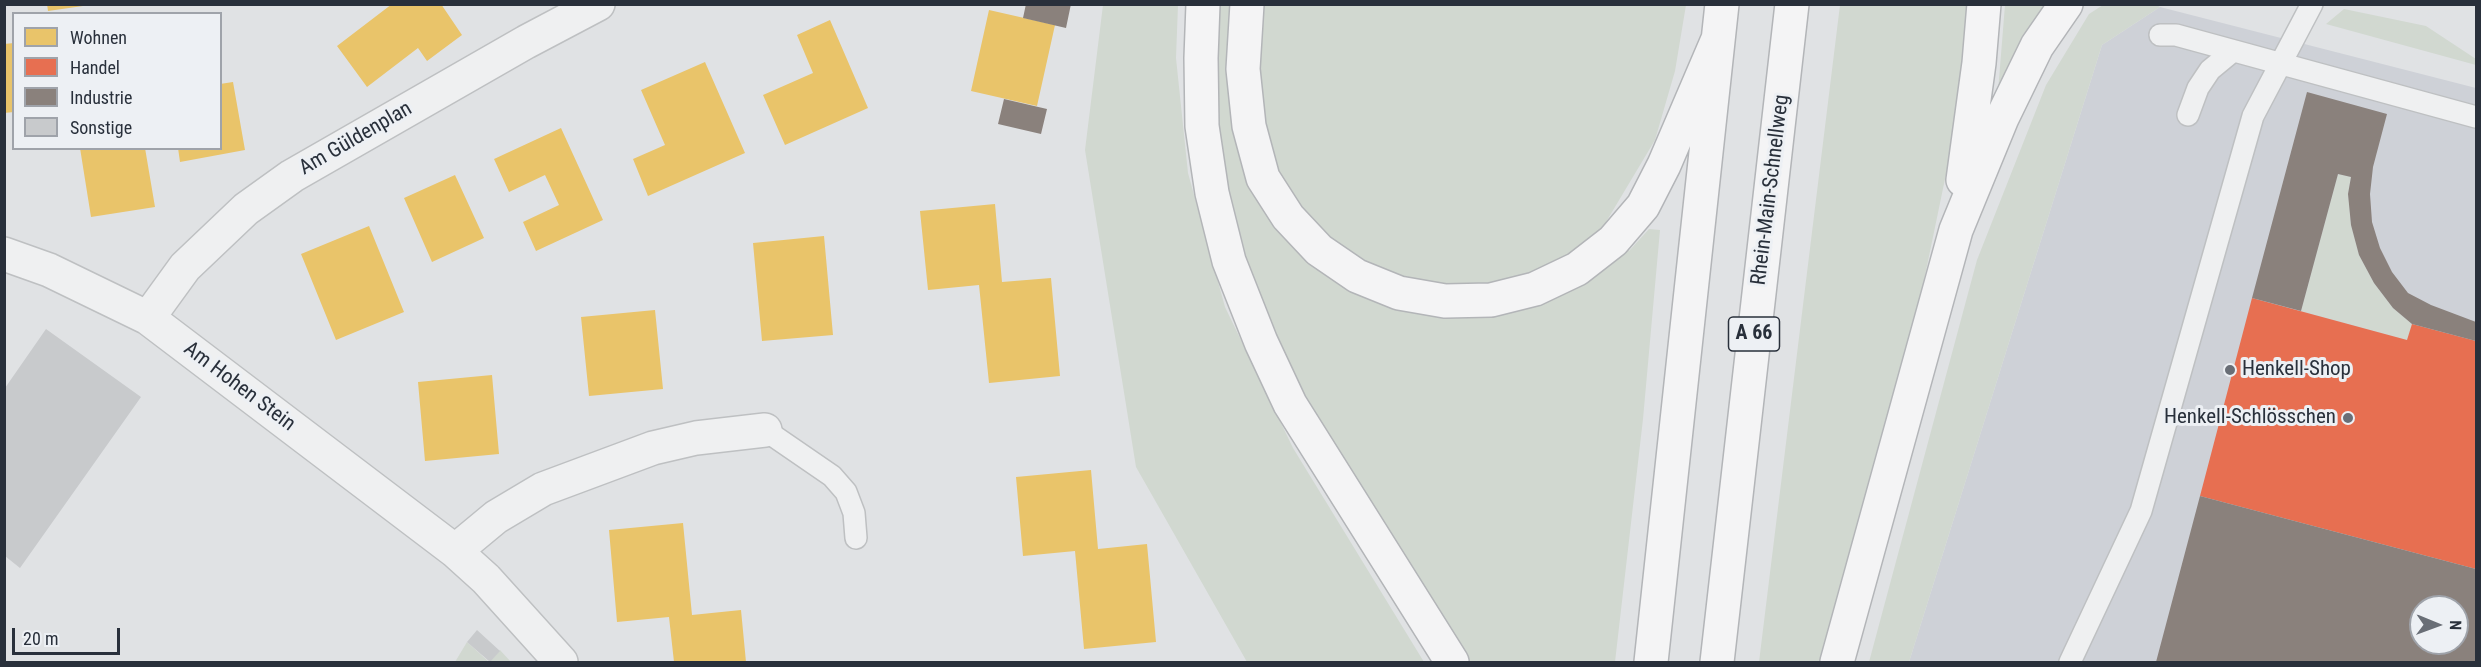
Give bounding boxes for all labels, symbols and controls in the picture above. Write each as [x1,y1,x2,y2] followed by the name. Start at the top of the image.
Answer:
[12,12,222,150] legend
[70,27,127,48] text: Wohnen
[70,57,120,78] text: Handel
[70,87,132,108] text: Industrie
[1747,93,1795,287] street label: Rhein-Main-Schnellweg
[295,97,417,181] street label: Am Güldenplan
[70,117,132,138] text: Sonstige
[1728,317,1780,351] road number: A 66
[178,337,300,437] street label: Am Hohen Stein
[2242,357,2351,383] place label: Henkell-Shop
[2223,363,2237,377] marker: Henkell-Shop
[2164,405,2336,431] place label: Henkell-Schlösschen
[2341,411,2355,425] marker: Henkell-Schlösschen
[2409,595,2469,655] north arrow
[15,616,123,654] scale bar
[2446,620,2465,630] text: N
[23,628,58,649] text: 20 m

